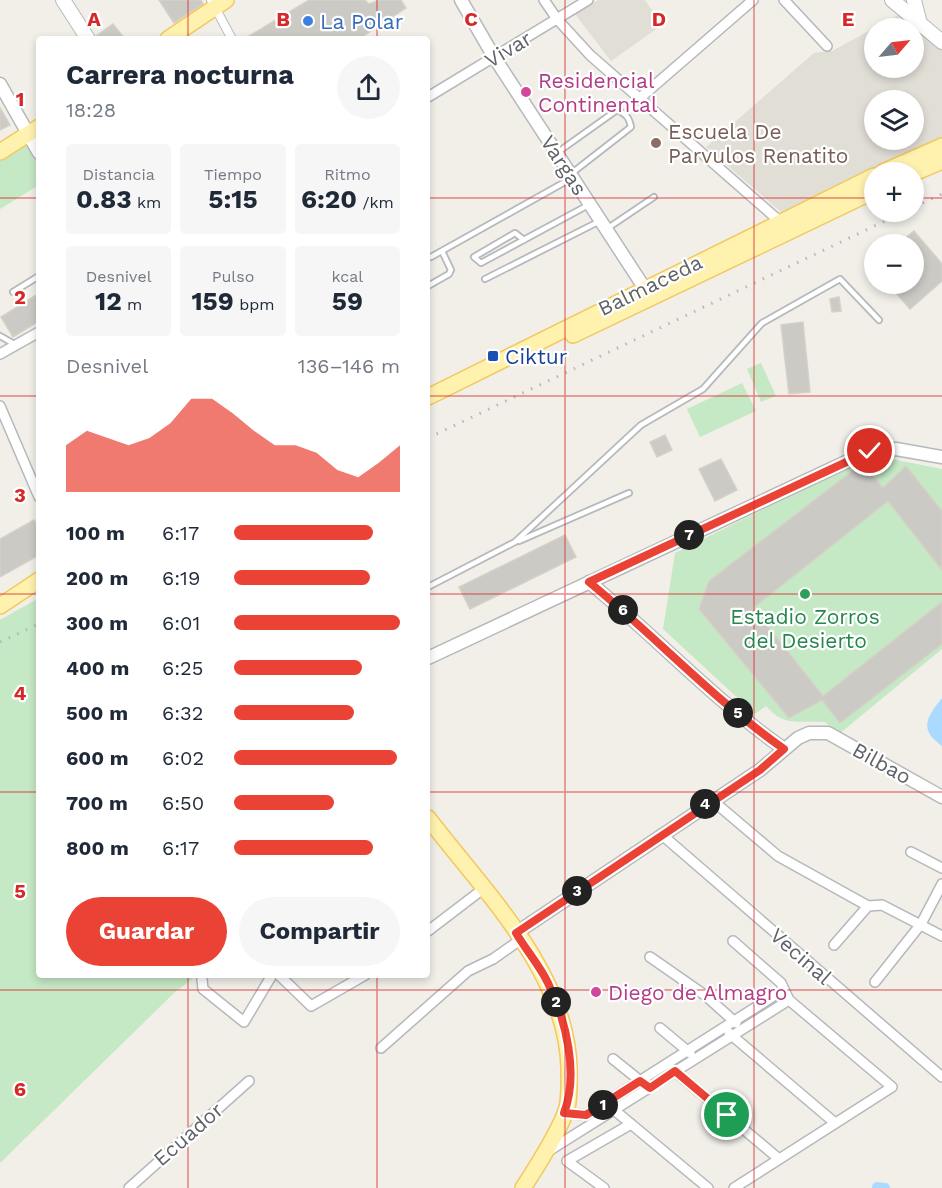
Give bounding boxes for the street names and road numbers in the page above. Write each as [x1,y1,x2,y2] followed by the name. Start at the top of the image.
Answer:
[480,25,536,73] street label: Vivar
[535,130,593,200] street label: Vargas
[594,249,706,321] street label: Balmaceda
[848,737,916,789] street label: Bilbao
[765,922,837,990] street label: Vecinal
[148,1097,228,1171] street label: Ecuador

